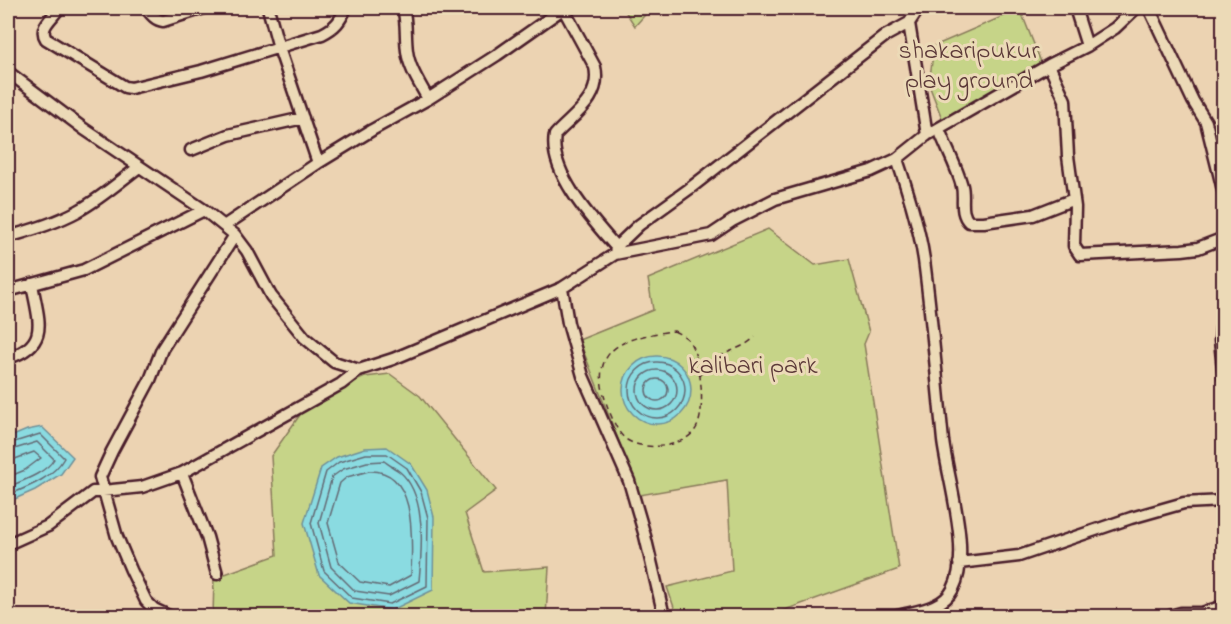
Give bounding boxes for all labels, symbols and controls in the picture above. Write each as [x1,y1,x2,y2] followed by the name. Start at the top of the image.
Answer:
[899,33,1040,101] park label: shakaripukur play ground
[688,348,818,386] park label: kalibari park

